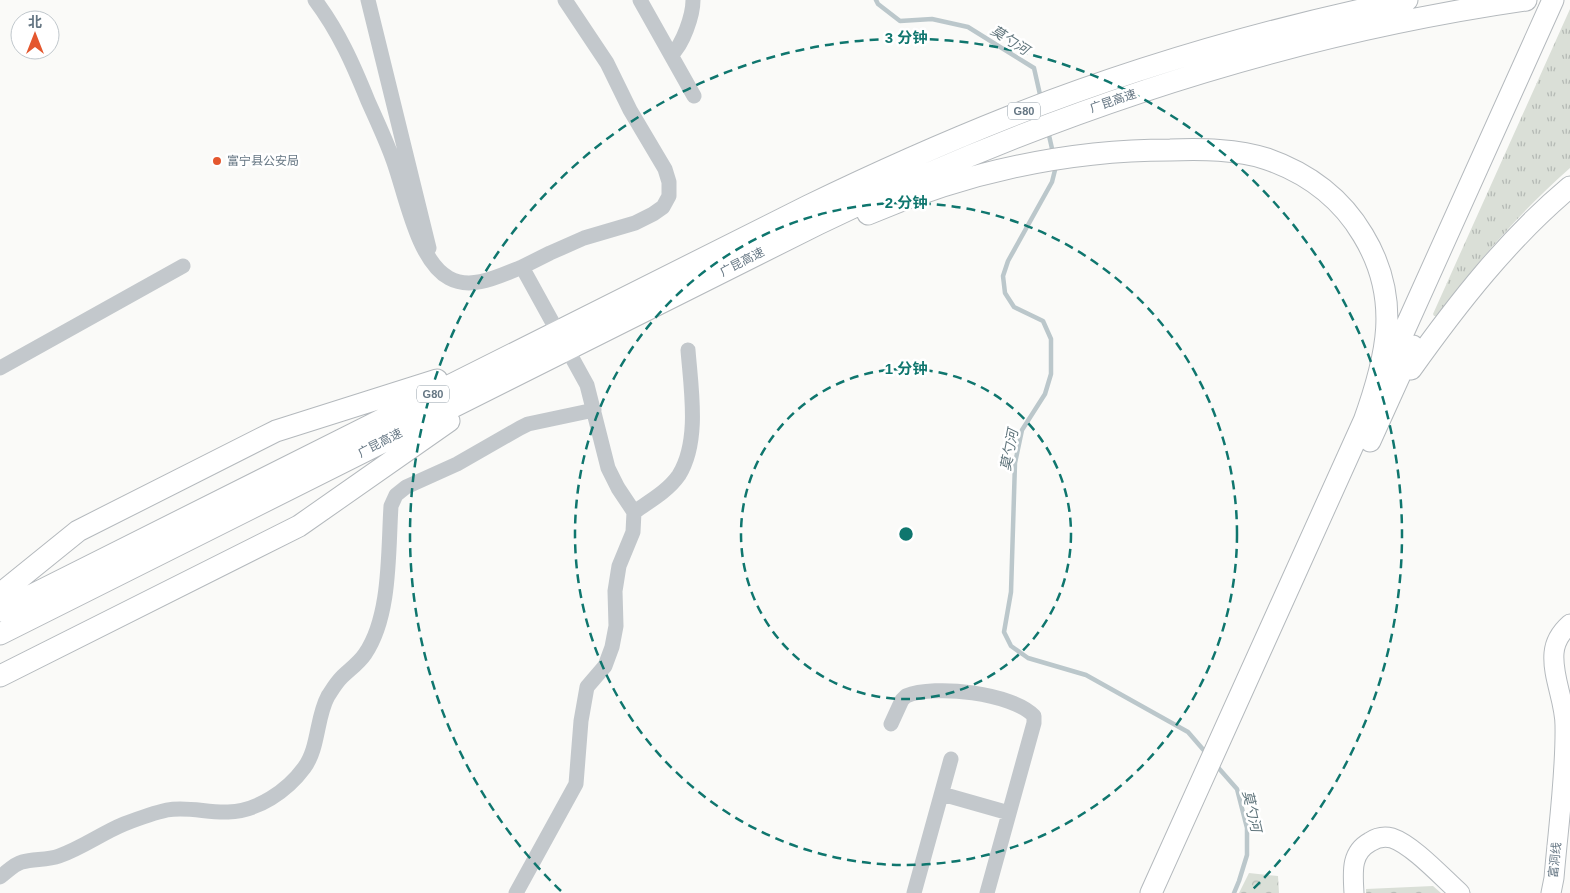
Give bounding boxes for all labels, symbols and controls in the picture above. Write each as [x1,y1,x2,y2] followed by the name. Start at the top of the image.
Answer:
[10,10,60,60] north arrow
[28,14,42,30] text: 北
[988,22,1035,60] water label: 莫勺河
[885,29,927,46] text: 3 分钟
[1088,87,1138,115] street label: 广昆高速
[1008,102,1040,120] road number: G80
[227,154,299,168] place label: 富宁县公安局
[211,155,223,167] marker: 富宁县公安局
[885,194,927,211] text: 2 分钟
[717,245,767,279] street label: 广昆高速
[885,360,927,377] text: 1 分钟
[417,386,449,402] road number: G80
[997,425,1021,472] water label: 莫勺河
[355,426,405,460] street label: 广昆高速
[897,525,915,543] centre of rings
[1239,789,1265,836] water label: 莫勺河
[1546,841,1564,879] street label: 富洞线

